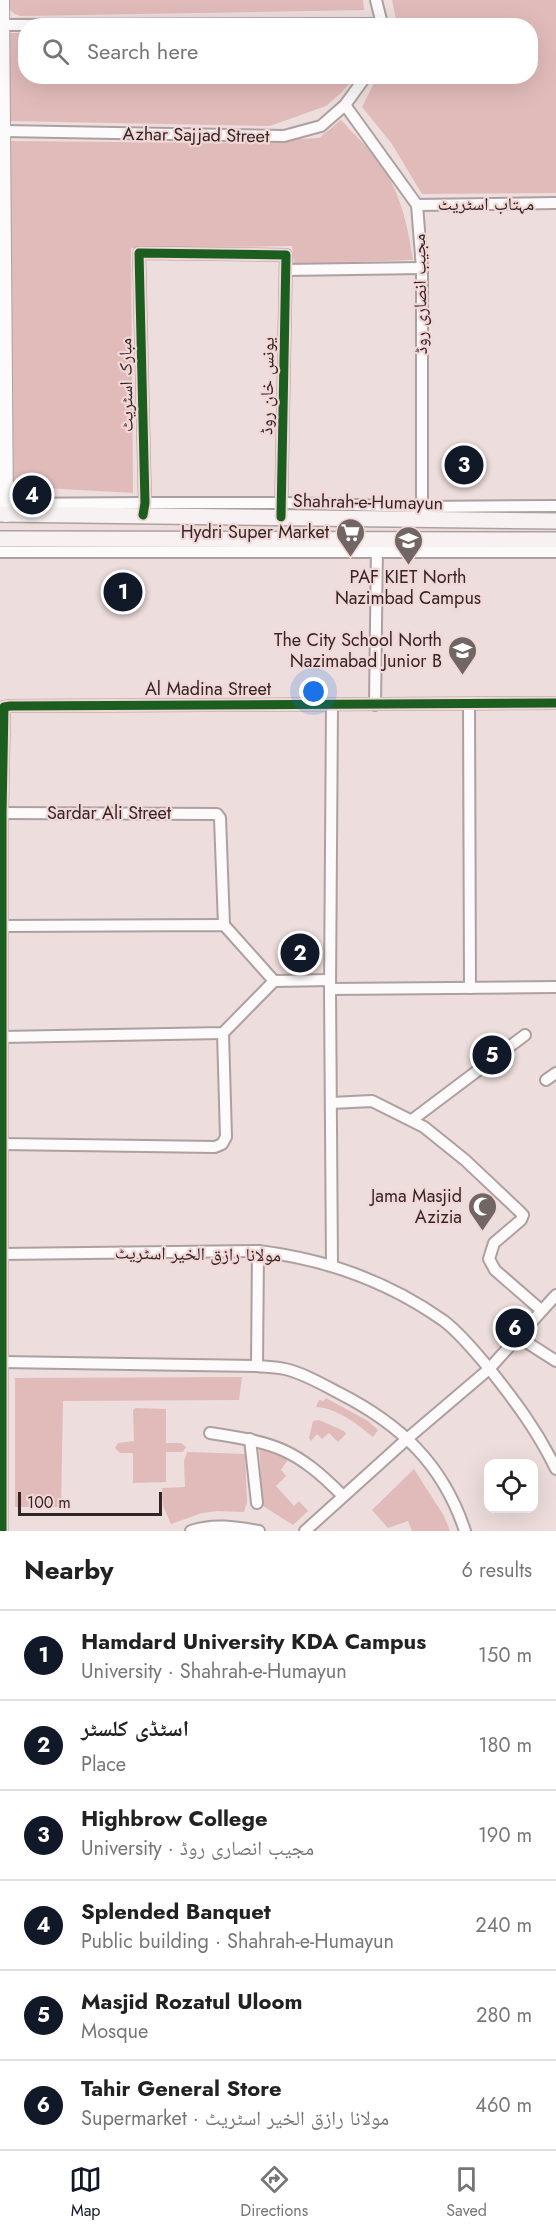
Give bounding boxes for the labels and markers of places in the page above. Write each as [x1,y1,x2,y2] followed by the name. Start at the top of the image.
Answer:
[444,442,484,488] pin: 3
[12,472,51,518] pin: 4
[334,516,366,558] supermarket icon: Hydri Super Market
[181,519,330,545] place label: Hydri Super Market
[392,524,424,566] school or university icon: PAF KIET North Nazimbad Campus
[335,564,481,611] place label: PAF KIET North Nazimbad Campus
[104,570,142,614] pin: 1
[274,627,442,674] place label: The City School North Nazimabad Junior B
[447,634,479,676] school or university icon: The City School North Nazimabad Junior B
[280,930,320,976] pin: 2
[472,1032,512,1078] pin: 5
[369,1183,462,1230] place label: Jama Masjid Azizia
[467,1190,499,1232] mosque icon: Jama Masjid Azizia
[496,1306,534,1350] pin: 6

